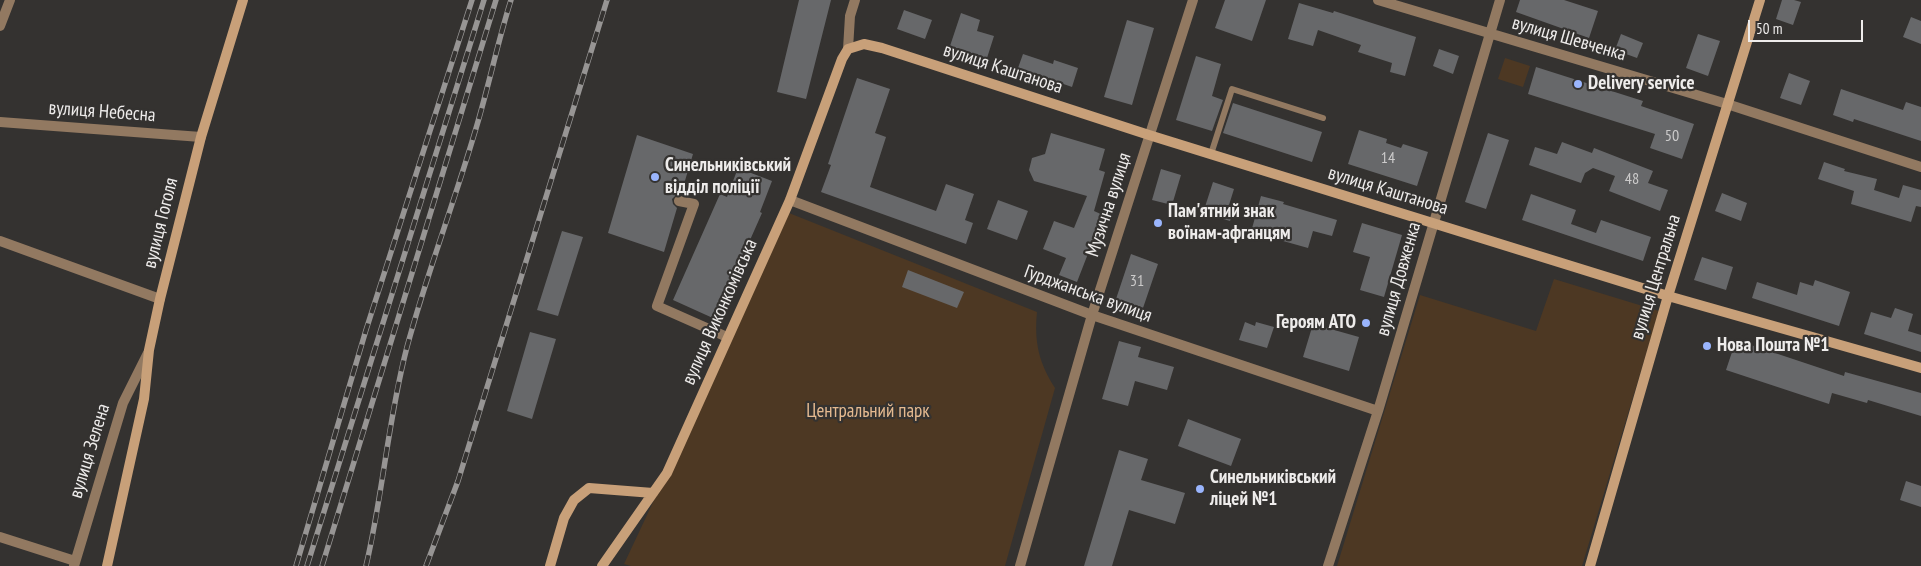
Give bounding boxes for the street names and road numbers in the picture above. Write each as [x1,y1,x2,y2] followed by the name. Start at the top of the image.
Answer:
[1509,12,1629,66] street label: вулиця Шевченка
[940,39,1066,99] street label: вулиця Каштанова
[48,97,156,127] street label: вулиця Небесна
[1081,150,1137,260] street label: Музична вулиця
[1325,162,1451,220] street label: вулиця Каштанова
[139,175,183,271] street label: вулиця Гоголя
[1626,212,1686,342] street label: вулиця Центральна
[1372,219,1426,339] street label: вулиця Довженка
[678,235,762,389] street label: вулиця Виконкомівська
[1021,260,1155,328] street label: Гурджанська вулиця
[65,401,115,501] street label: вулиця Зелена

